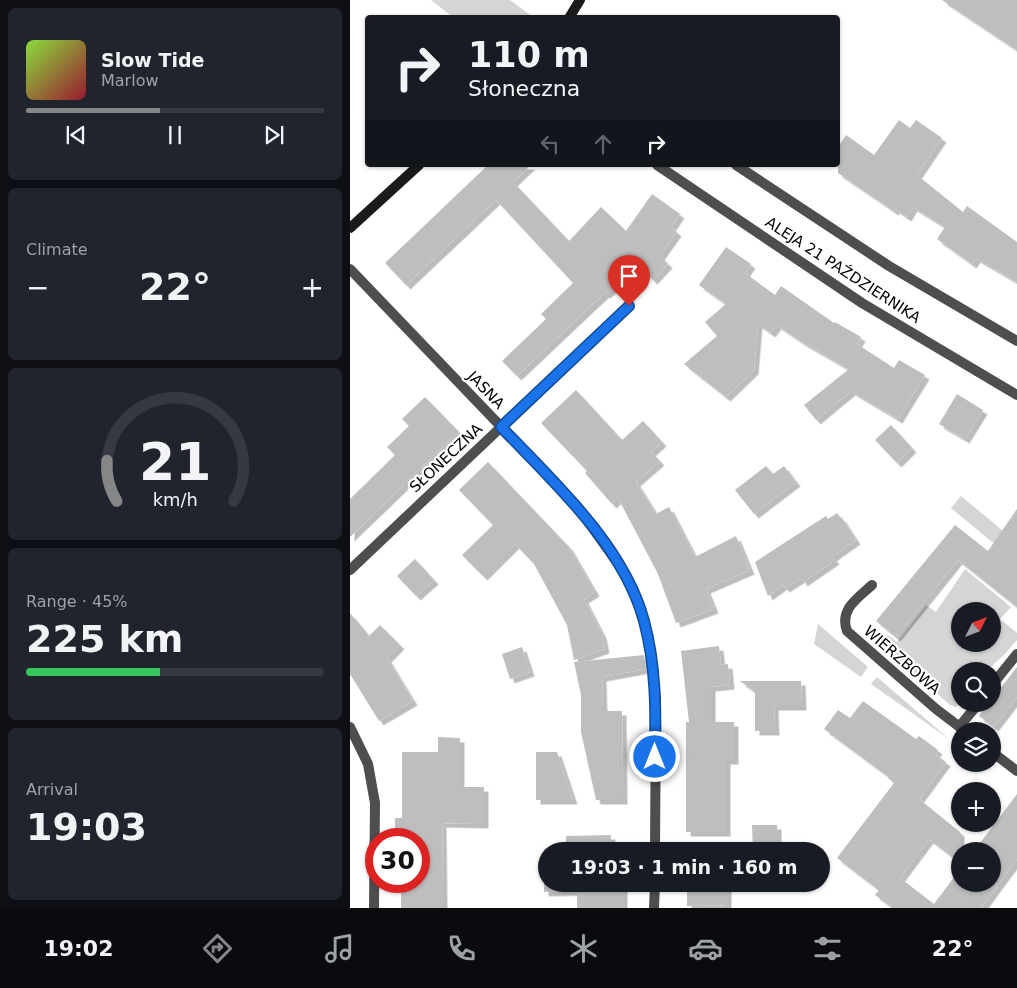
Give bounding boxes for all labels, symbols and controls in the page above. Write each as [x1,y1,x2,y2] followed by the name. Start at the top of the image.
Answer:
[385,35,450,100] icon: right
[468,35,590,75] text: 110 m
[101,49,204,71] text: Slow Tide
[101,71,159,90] text: Marlow
[468,76,580,101] text: Słoneczna
[62,121,90,149] icon: previous
[161,121,189,149] icon: pause
[260,121,288,149] icon: next
[536,130,564,158] icon: left
[589,130,617,158] icon: ahead
[642,130,670,158] icon: right
[762,212,925,327] street label: ALEJA 21 PAŹDZIERNIKA
[26,240,88,259] text: Climate
[608,255,650,306] pin
[615,262,643,290] icon: arrive
[139,265,211,309] text: 22°
[26,271,49,304] text: −
[301,271,324,304] text: +
[463,367,509,413] street label: JASNA
[406,419,487,496] street label: SŁONECZNA
[139,432,211,492] text: 21
[152,489,198,510] text: km/h
[26,592,128,611] text: Range · 45%
[951,602,1001,652] north arrow
[951,602,1001,892] map controls
[26,617,183,661] text: 225 km
[860,622,945,699] street label: WIERZBOWA
[951,662,1001,712] button: search
[951,722,1001,772] button: layers
[628,730,680,782] position arrow
[26,780,78,799] text: Arrival
[951,782,1001,832] button: +
[26,805,147,849] text: 19:03
[365,828,430,893] speed limit sign: 30
[951,842,1001,892] button: −
[570,856,798,878] text: 19:03 · 1 min · 160 m
[200,931,235,966] icon: directions
[322,931,357,966] icon: music
[444,931,479,966] icon: phone
[566,931,601,966] icon: climate
[688,931,723,966] icon: car
[810,931,845,966] icon: filters
[43,936,113,961] text: 19:02
[932,936,973,961] text: 22°

